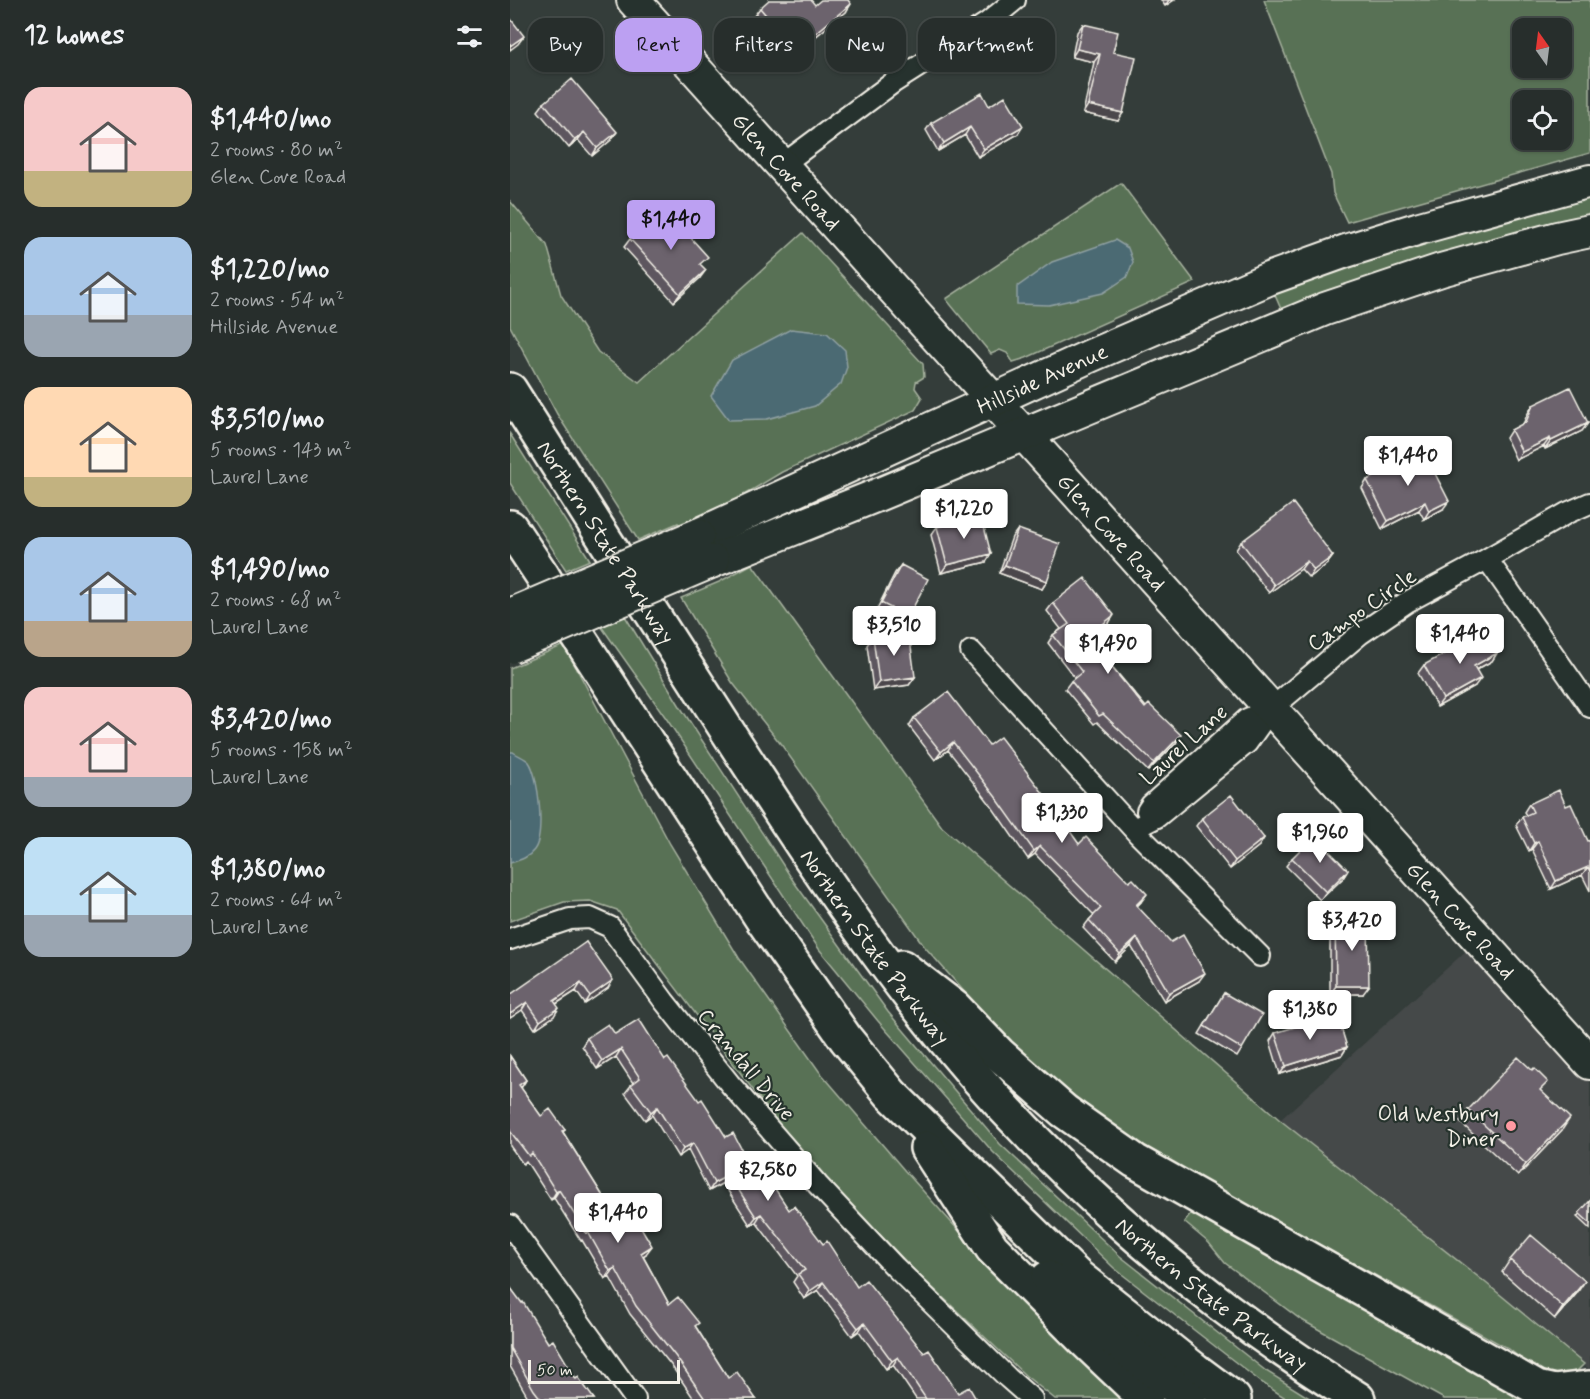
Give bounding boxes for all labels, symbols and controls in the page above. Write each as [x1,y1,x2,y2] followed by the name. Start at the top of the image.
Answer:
[528,18,603,72] chip: Buy
[615,18,702,72] chip: Rent
[714,18,814,72] chip: Filters
[826,18,906,72] chip: New
[918,18,1055,72] chip: Apartment
[1512,18,1572,78] north arrow
[1512,18,1572,150] map controls
[24,19,124,53] text: 12 homes
[453,20,486,53] icon: filters
[1512,90,1572,150] button: locate
[210,103,331,137] text: $1,440/mo
[725,107,846,237] street label: Glen Cove Road
[72,111,144,183] icon: home
[210,137,343,164] text: 2 rooms · 80 m²
[210,164,346,191] text: Glen Cove Road
[622,200,720,251] pin: $1,440
[641,206,701,233] text: $1,440
[210,253,329,287] text: $1,220/mo
[72,261,144,333] icon: home
[210,287,344,314] text: 2 rooms · 54 m²
[210,314,338,341] text: Hillside Avenue
[973,338,1113,422] street label: Hillside Avenue
[210,403,324,437] text: $3,510/mo
[72,411,144,483] icon: home
[530,436,680,650] street label: Northern State Parkway
[1359,436,1457,487] pin: $1,440
[210,437,352,464] text: 5 rooms · 143 m²
[1378,442,1438,469] text: $1,440
[210,464,309,491] text: Laurel Lane
[1050,468,1171,598] street label: Glen Cove Road
[915,489,1013,540] pin: $1,220
[935,495,993,522] text: $1,220
[210,553,330,587] text: $1,490/mo
[72,561,144,633] icon: home
[1302,563,1422,658] street label: Campo Circle
[210,587,341,614] text: 2 rooms · 68 m²
[845,606,943,657] pin: $3,510
[867,612,921,639] text: $3,510
[210,614,309,641] text: Laurel Lane
[1411,614,1509,665] pin: $1,440
[1430,620,1490,647] text: $1,440
[1059,624,1157,675] pin: $1,490
[1079,630,1137,657] text: $1,490
[1135,699,1234,792] street label: Laurel Lane
[210,703,332,737] text: $3,420/mo
[72,711,144,783] icon: home
[210,737,353,764] text: 5 rooms · 158 m²
[210,764,309,791] text: Laurel Lane
[1013,793,1111,844] pin: $1,330
[1036,799,1088,826] text: $1,330
[1271,813,1369,864] pin: $1,960
[1291,819,1349,846] text: $1,960
[793,844,955,1051] street label: Northern State Parkway
[210,853,325,887] text: $1,380/mo
[1399,856,1520,986] street label: Glen Cove Road
[72,861,144,933] icon: home
[210,887,343,914] text: 2 rooms · 64 m²
[1303,901,1401,952] pin: $3,420
[1322,907,1382,934] text: $3,420
[210,914,309,941] text: Laurel Lane
[1261,990,1359,1041] pin: $1,380
[1282,996,1338,1023] text: $1,380
[690,1003,801,1127] street label: Crandall Drive
[1377,1101,1500,1154] place label: Old Westbury Diner
[1504,1119,1518,1133] marker: Old Westbury Diner
[719,1151,817,1202] pin: $2,580
[739,1157,797,1184] text: $2,580
[569,1193,667,1244] pin: $1,440
[588,1199,648,1226] text: $1,440
[1109,1212,1312,1379] street label: Northern State Parkway
[528,1357,680,1384] scale bar
[537,1360,573,1381] text: 50 m

